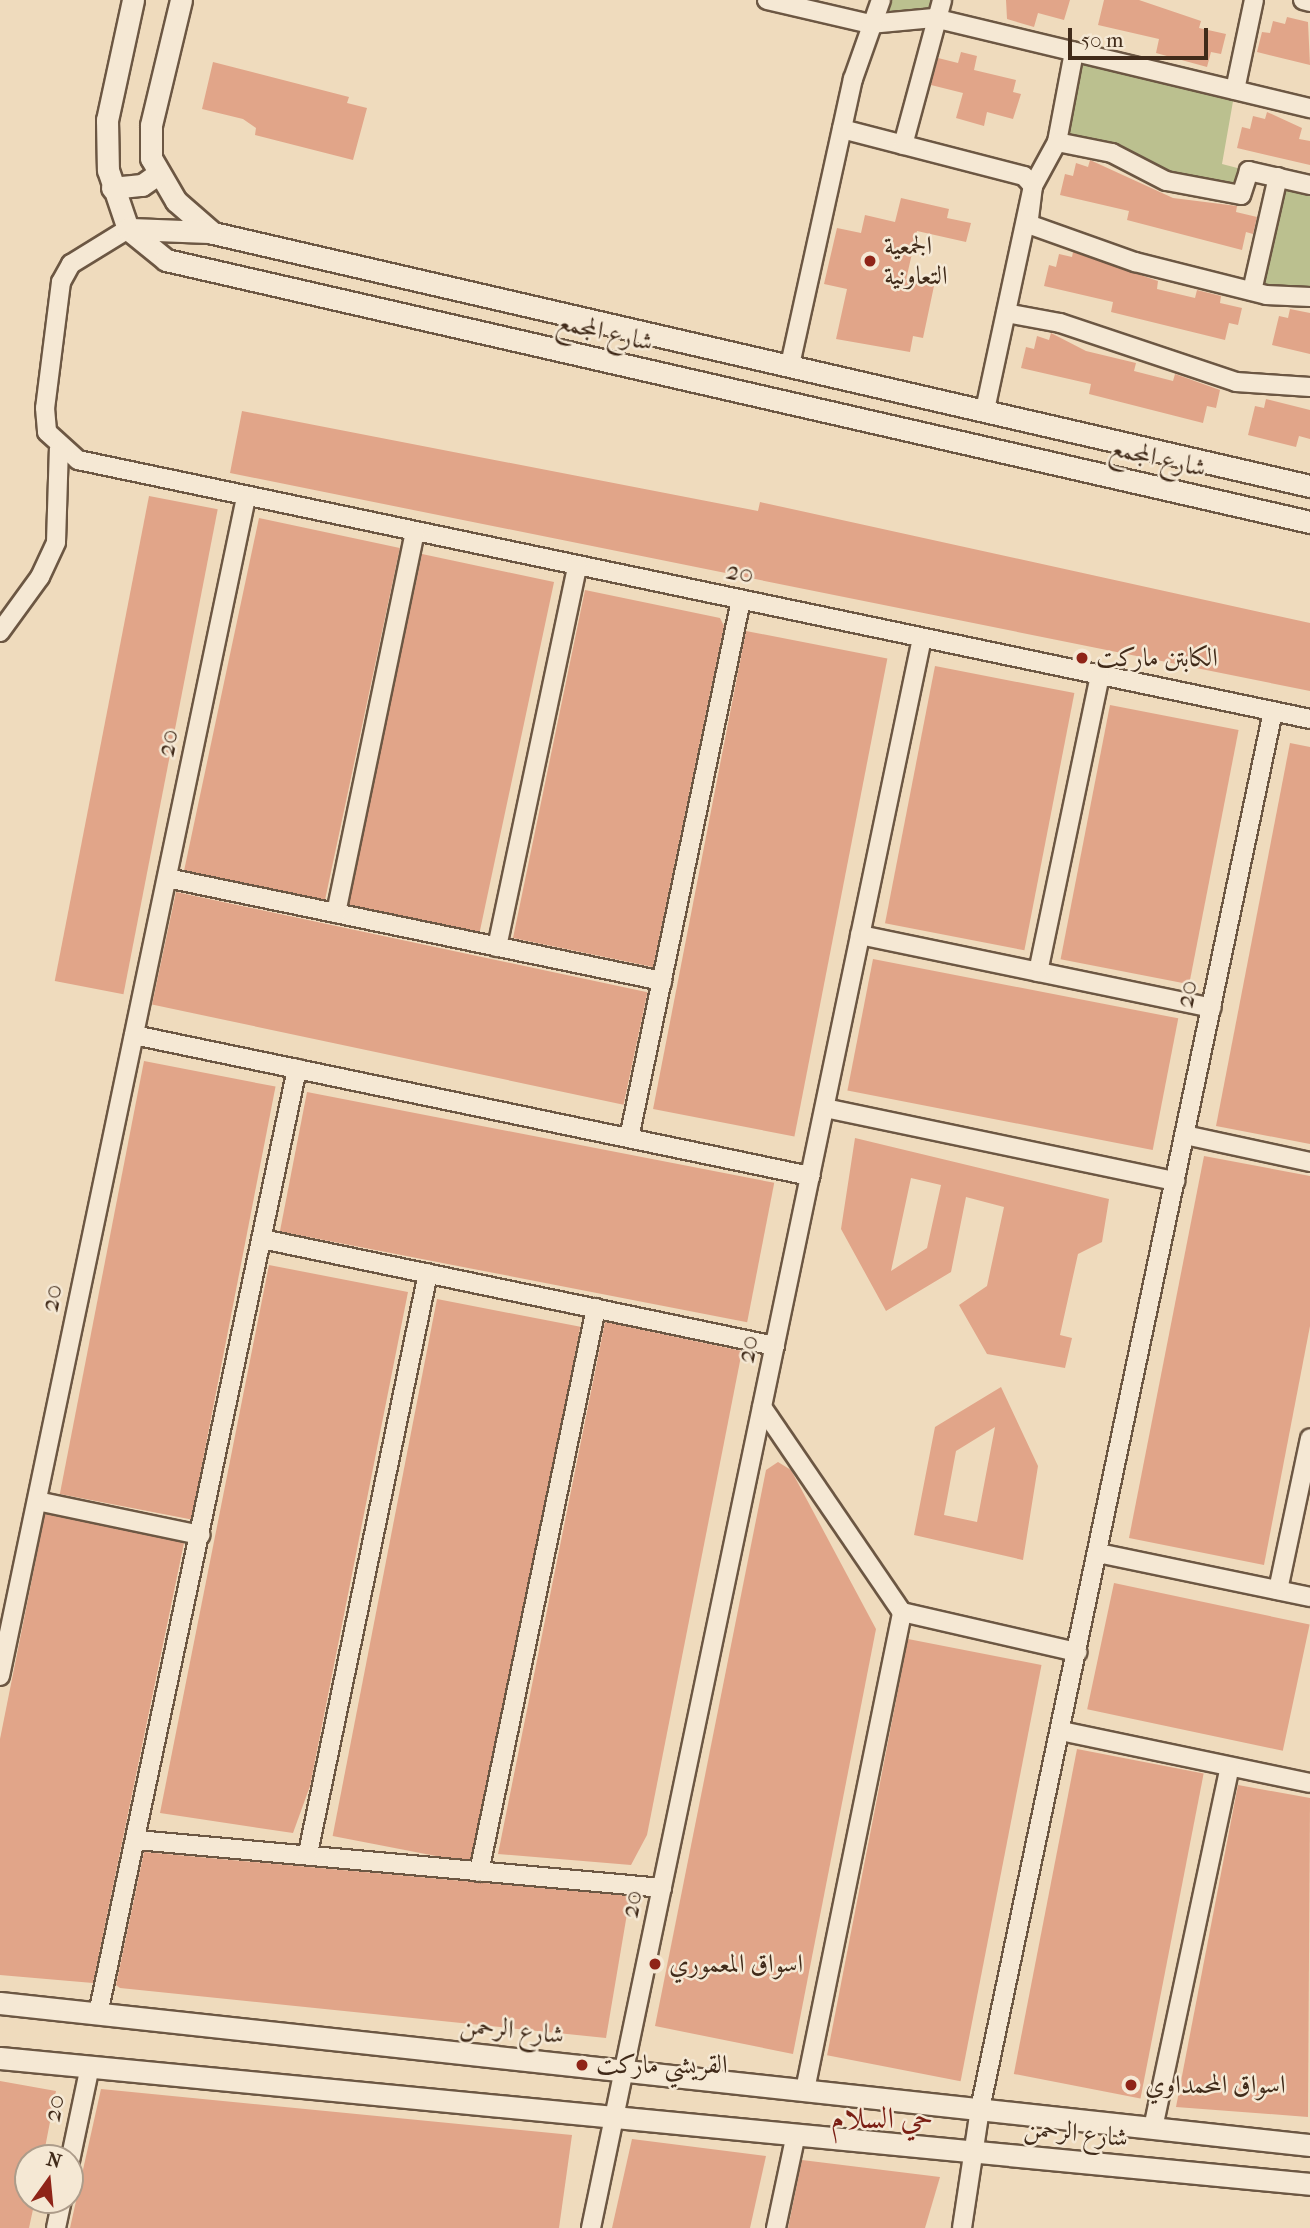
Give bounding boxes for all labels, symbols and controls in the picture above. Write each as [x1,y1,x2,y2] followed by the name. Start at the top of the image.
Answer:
[1072,14,1212,58] scale bar
[1081,28,1124,52] text: 50 m
[884,230,948,292] place label: الجمعية التعاونية
[862,253,878,269] marker: الجمعية التعاونية
[554,306,656,358] street label: شارع المجمع
[1107,432,1209,484] street label: شارع المجمع
[723,555,757,591] street label: 20
[1096,642,1218,674] place label: الكابتن ماركت
[1074,650,1090,666] marker: الكابتن ماركت
[150,726,186,760] street label: 20
[1169,977,1205,1011] street label: 20
[34,1281,70,1315] street label: 20
[730,1332,766,1366] street label: 20
[614,1887,650,1921] street label: 20
[669,1948,803,1980] place label: اسواق المعموري
[647,1956,663,1972] marker: اسواق المعموري
[458,2009,566,2051] street label: شارع الرحمن
[596,2049,728,2081] place label: القريشي ماركت
[574,2057,590,2073] marker: القريشي ماركت
[1145,2069,1286,2101] place label: اسواق المحمداوي
[1123,2077,1139,2093] marker: اسواق المحمداوي
[36,2091,72,2125] street label: 20
[831,2101,933,2137] district label: حي السلام
[1022,2112,1130,2154] street label: شارع الرحمن
[14,2144,84,2214] north arrow
[44,2148,64,2173] text: N

